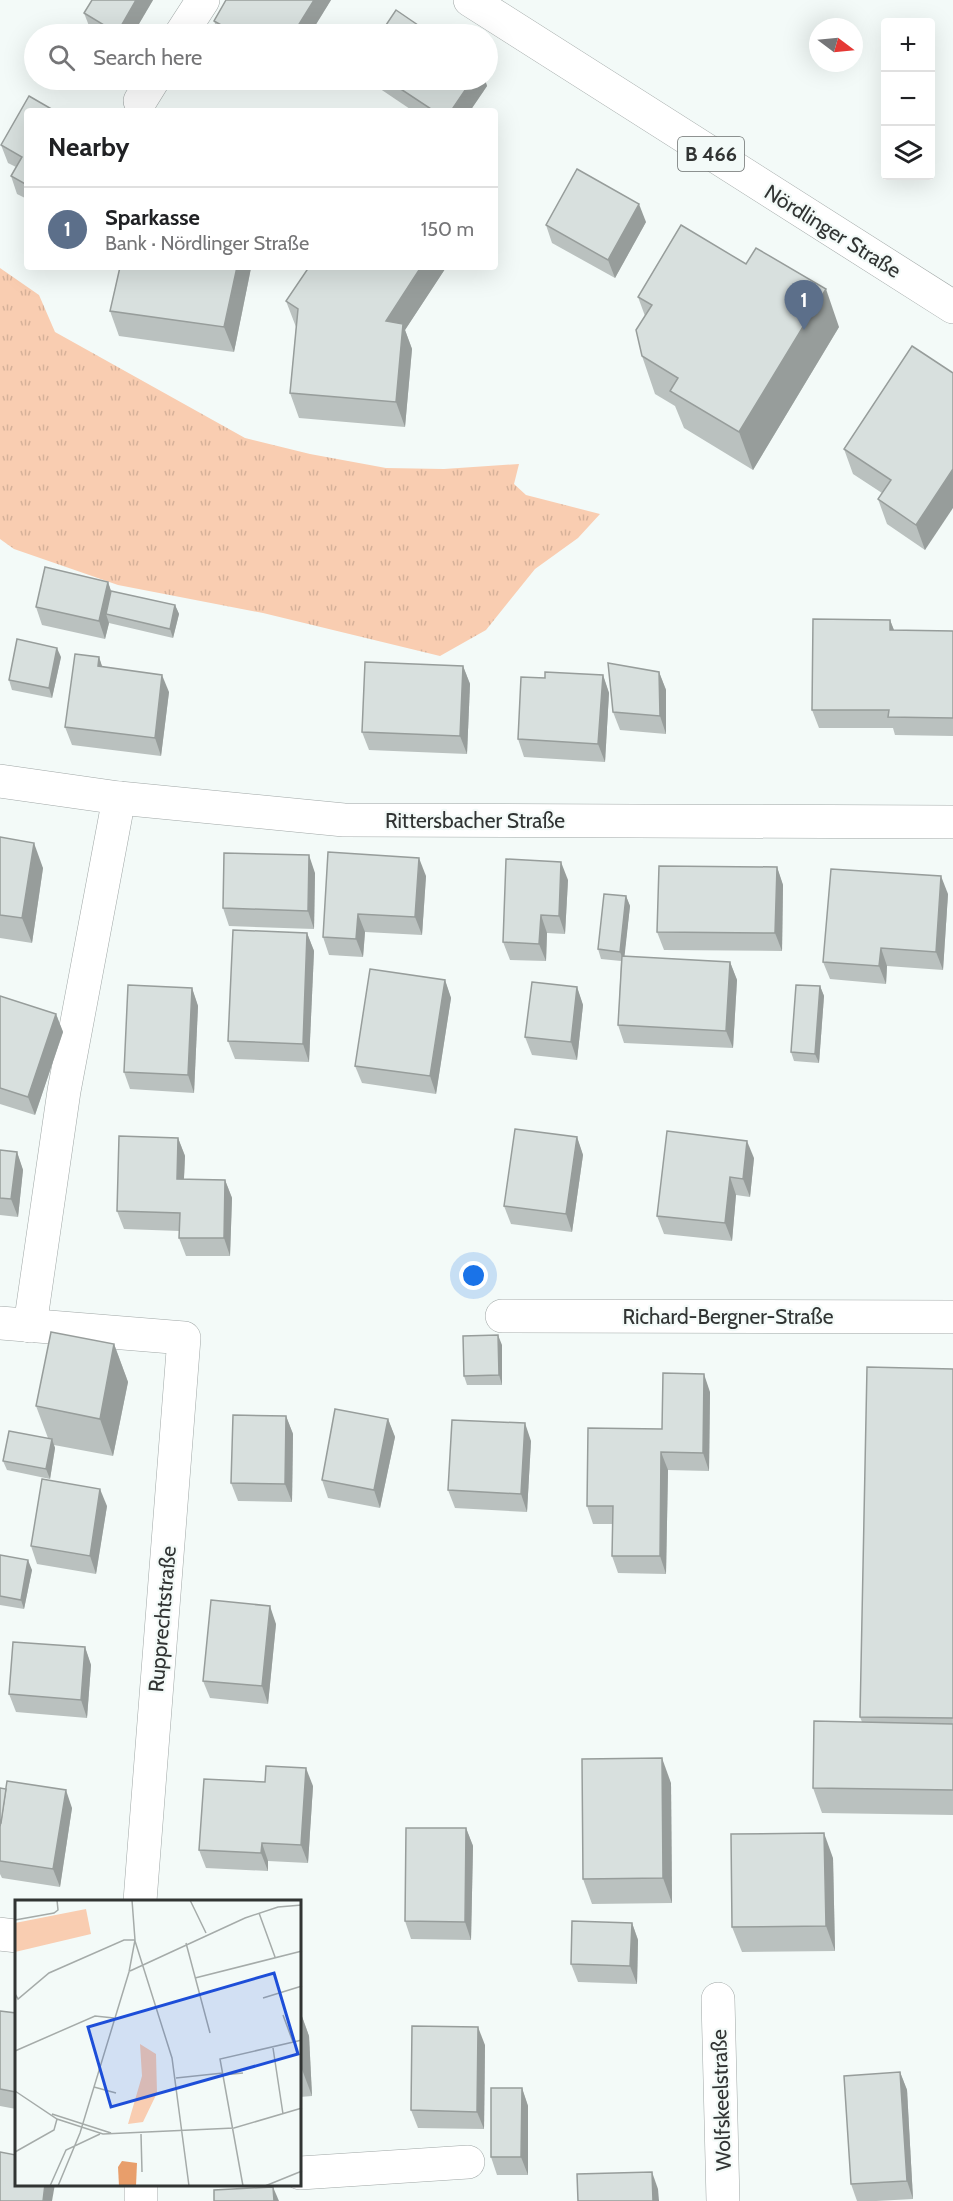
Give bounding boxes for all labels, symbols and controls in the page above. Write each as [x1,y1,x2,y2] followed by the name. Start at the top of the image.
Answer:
[809,18,863,72] north arrow
[881,18,935,180] map controls
[881,18,935,72] button: +
[24,24,498,90] search box
[45,41,78,74] icon: search
[93,44,202,71] text: Search here
[881,72,935,126] button: −
[881,126,935,180] button: layers
[48,131,129,163] text: Nearby
[678,137,744,171] road number: B 466
[760,179,906,283] street label: Nördlinger Straße
[105,204,200,231] text: Sparkasse
[64,217,71,241] text: 1
[421,217,474,241] text: 150 m
[105,231,309,255] text: Bank · Nördlinger Straße
[784,280,824,330] pin: 1
[385,808,565,833] street label: Rittersbacher Straße
[459,1261,488,1290] your location
[623,1304,834,1329] street label: Richard-Bergner-Straße
[143,1545,181,1693] street label: Rupprechtstraße
[15,1900,302,2186] inset map
[706,2029,736,2171] street label: Wolfskeelstraße

